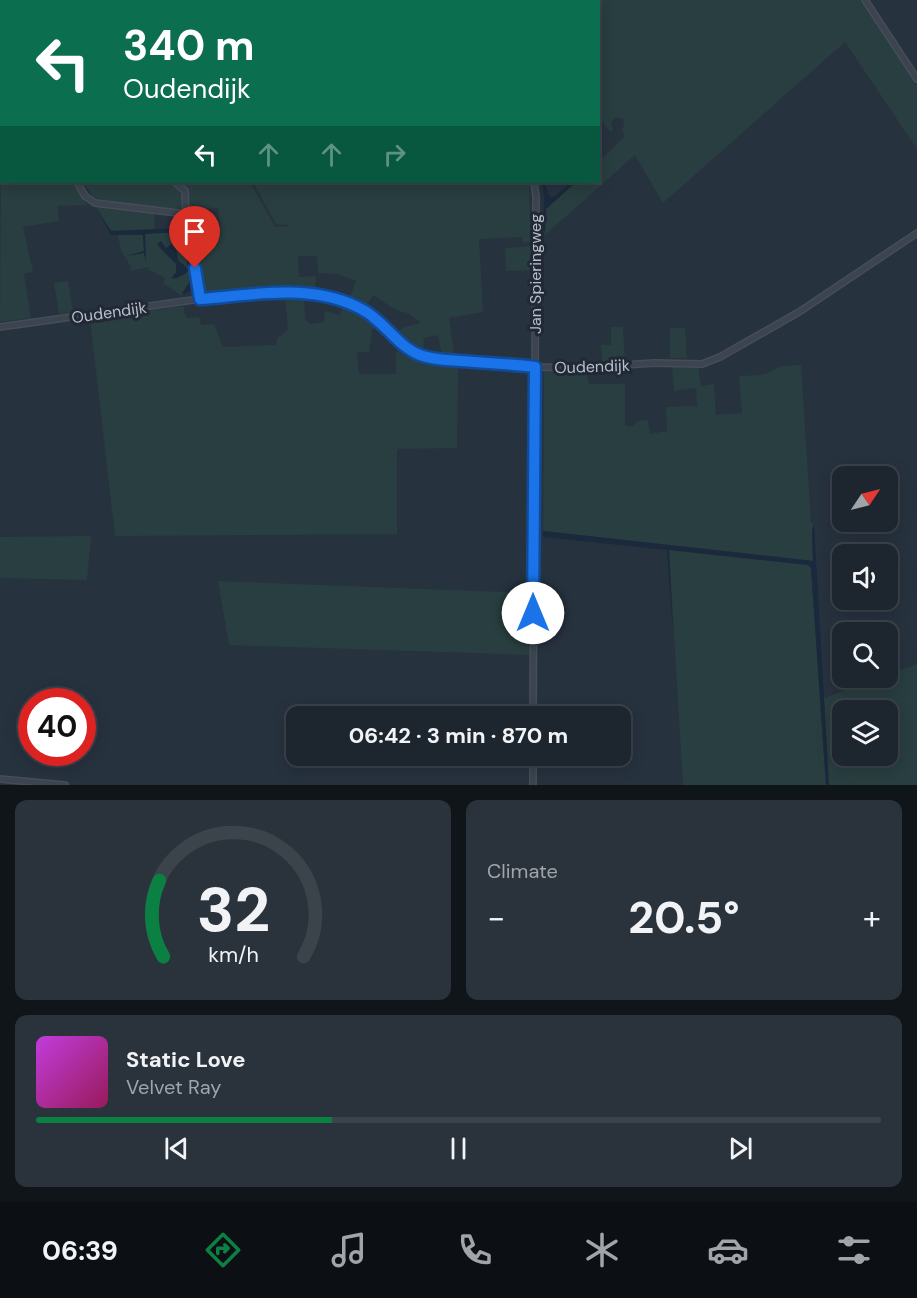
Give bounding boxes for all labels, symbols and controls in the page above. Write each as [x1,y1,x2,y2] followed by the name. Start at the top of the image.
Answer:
[123,18,255,73] text: 340 m
[24,24,102,102] icon: left
[123,71,251,106] text: Oudendijk
[189,138,222,171] icon: left
[252,138,285,171] icon: ahead
[315,138,348,171] icon: ahead
[378,138,411,171] icon: right
[169,206,220,268] pin
[525,214,546,334] street label: Jan Spieringweg
[178,215,211,248] icon: arrive
[70,297,148,328] street label: Oudendijk
[554,355,630,378] street label: Oudendijk
[832,466,898,532] north arrow
[832,466,898,766] map controls
[832,544,898,610] button: sound
[501,581,565,645] position arrow
[832,622,898,688] button: search
[18,688,96,766] speed limit sign: 40
[832,700,898,766] button: layers
[349,721,568,750] text: 06:42 · 3 min · 870 m
[487,858,558,884] text: Climate
[196,869,270,950] text: 32
[628,888,740,947] text: 20.5°
[487,896,505,939] text: −
[863,896,881,939] text: +
[208,941,258,969] text: km/h
[126,1045,246,1074] text: Static Love
[126,1074,221,1100] text: Velvet Ray
[160,1132,193,1165] icon: previous
[442,1132,475,1165] icon: pause
[724,1132,757,1165] icon: next
[202,1229,244,1271] icon: directions
[328,1229,370,1271] icon: music
[454,1229,496,1271] icon: phone
[581,1229,623,1271] icon: climate
[707,1229,749,1271] icon: car
[833,1229,875,1271] icon: filters
[42,1233,118,1268] text: 06:39

